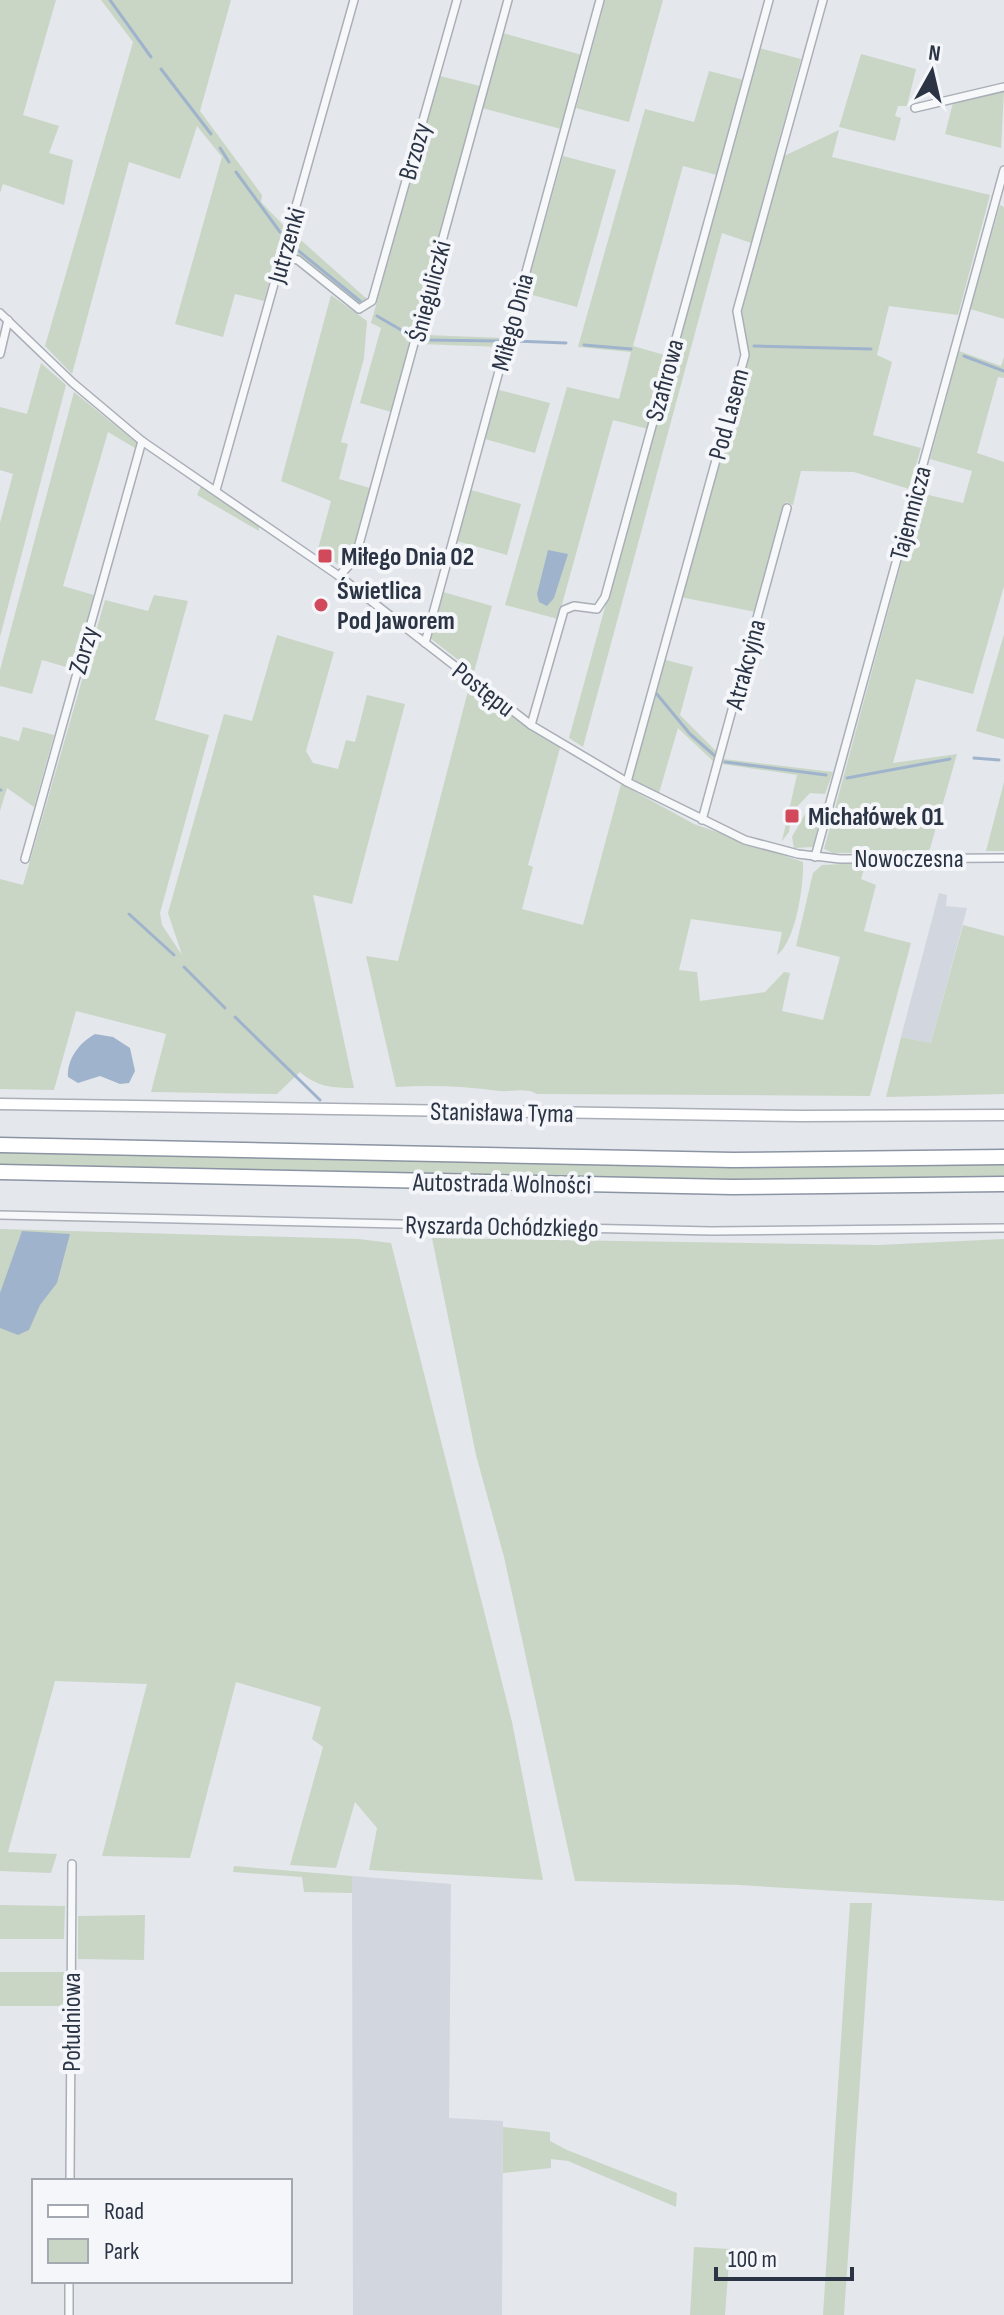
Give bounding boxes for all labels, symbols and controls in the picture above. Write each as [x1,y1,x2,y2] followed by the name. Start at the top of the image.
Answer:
[892,32,972,112] north arrow
[927,39,942,68] text: N
[393,119,438,184] street label: Brzozy
[262,204,313,288] street label: Jutrzenki
[402,237,459,345] street label: Śnieguliczki
[486,270,541,374] street label: Miłego Dnia
[640,336,691,425] street label: Szafirowa
[702,366,756,463] street label: Pod Lasem
[884,463,939,564] street label: Tajemnicza
[341,542,474,573] place label: Miłego Dnia 02
[316,547,334,565] marker: Miłego Dnia 02
[337,576,455,637] place label: Świetlica Pod Jaworem
[312,596,330,614] marker: Świetlica Pod Jaworem
[719,616,773,714] street label: Atrakcyjna
[63,623,106,678] street label: Zorzy
[446,656,521,724] street label: Postępu
[808,802,944,833] place label: Michałówek 01
[783,807,801,825] marker: Michałówek 01
[854,844,964,875] street label: Nowoczesna
[430,1097,574,1130] street label: Stanisława Tyma
[412,1167,591,1202] street label: Autostrada Wolności
[405,1210,599,1245] street label: Ryszarda Ochódzkiego
[57,1972,88,2072] street label: Południowa
[32,2179,292,2283] legend
[104,2197,144,2226] text: Road
[716,2231,852,2281] scale bar
[104,2237,139,2266] text: Park
[728,2245,777,2274] text: 100 m

